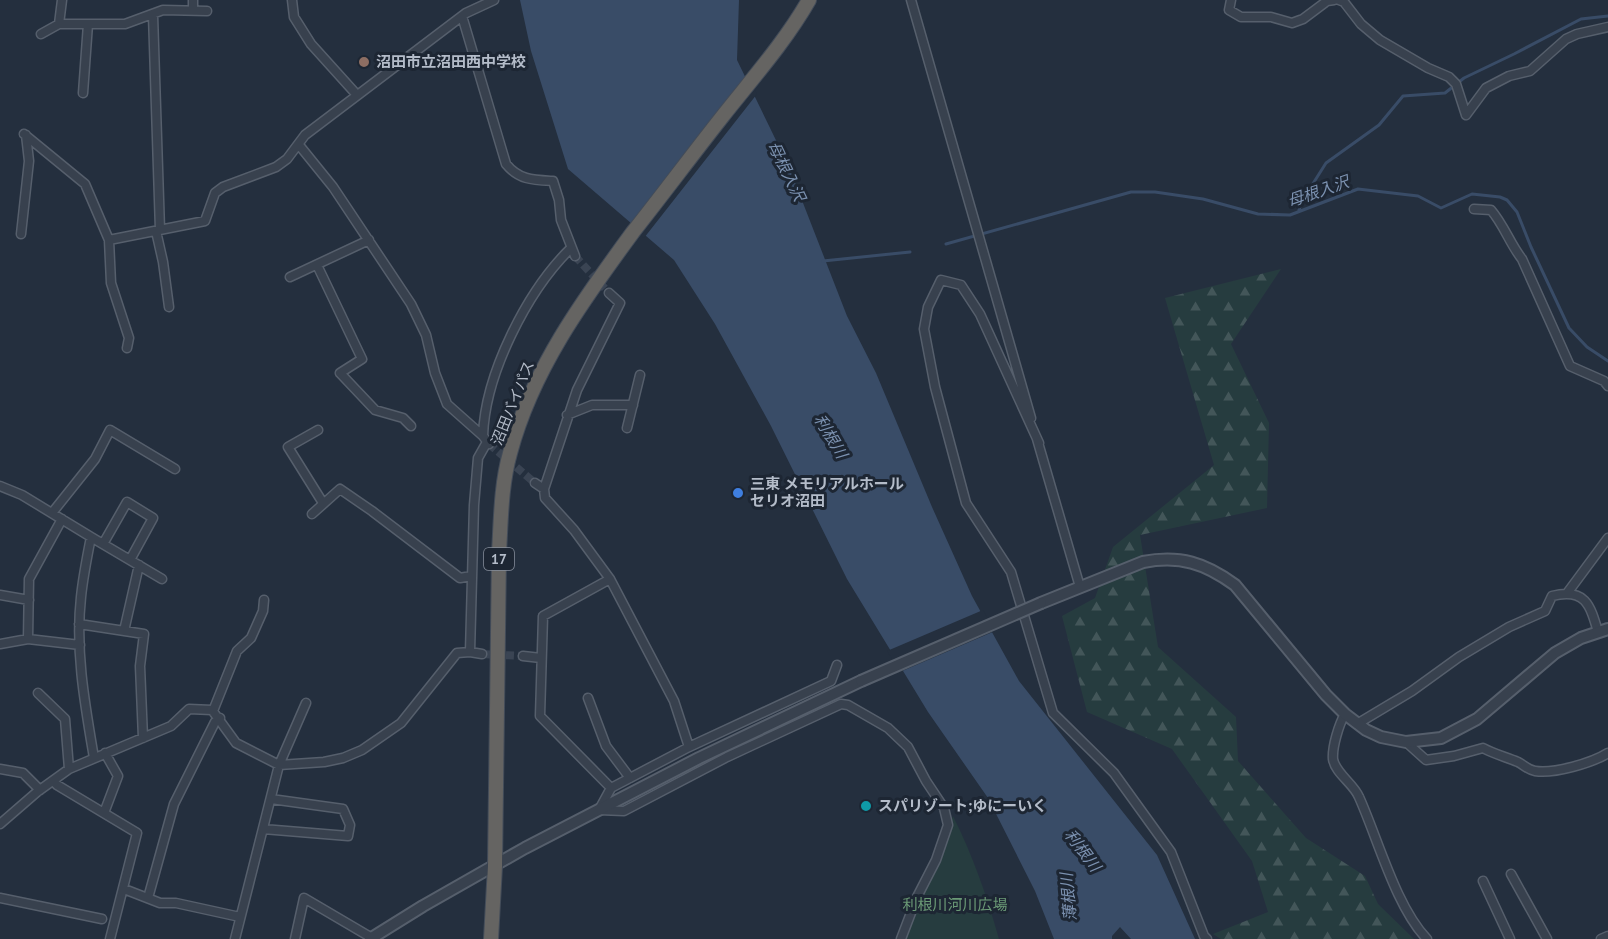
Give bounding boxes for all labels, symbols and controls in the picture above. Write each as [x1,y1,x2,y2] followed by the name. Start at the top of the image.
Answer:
[376,52,526,71] place label: 沼田市立沼田西中学校
[357,55,371,69] marker: 沼田市立沼田西中学校
[764,138,811,206] water label: 母根入沢
[1284,170,1353,211] water label: 母根入沢
[487,358,538,448] street label: 沼田バイパス
[810,410,853,463] water label: 利根川
[750,474,904,510] place label: 三東 メモリアルホール セリオ沼田
[731,486,745,500] marker: 三東 メモリアルホール セリオ沼田
[484,548,514,570] road number: 17
[878,796,1047,815] place label: スパリゾート;ゆにーいく
[859,799,873,813] marker: スパリゾート;ゆにーいく
[1061,825,1107,877] water label: 利根川
[1056,870,1080,922] water label: 薄根川
[902,895,1008,914] park label: 利根川河川広場

